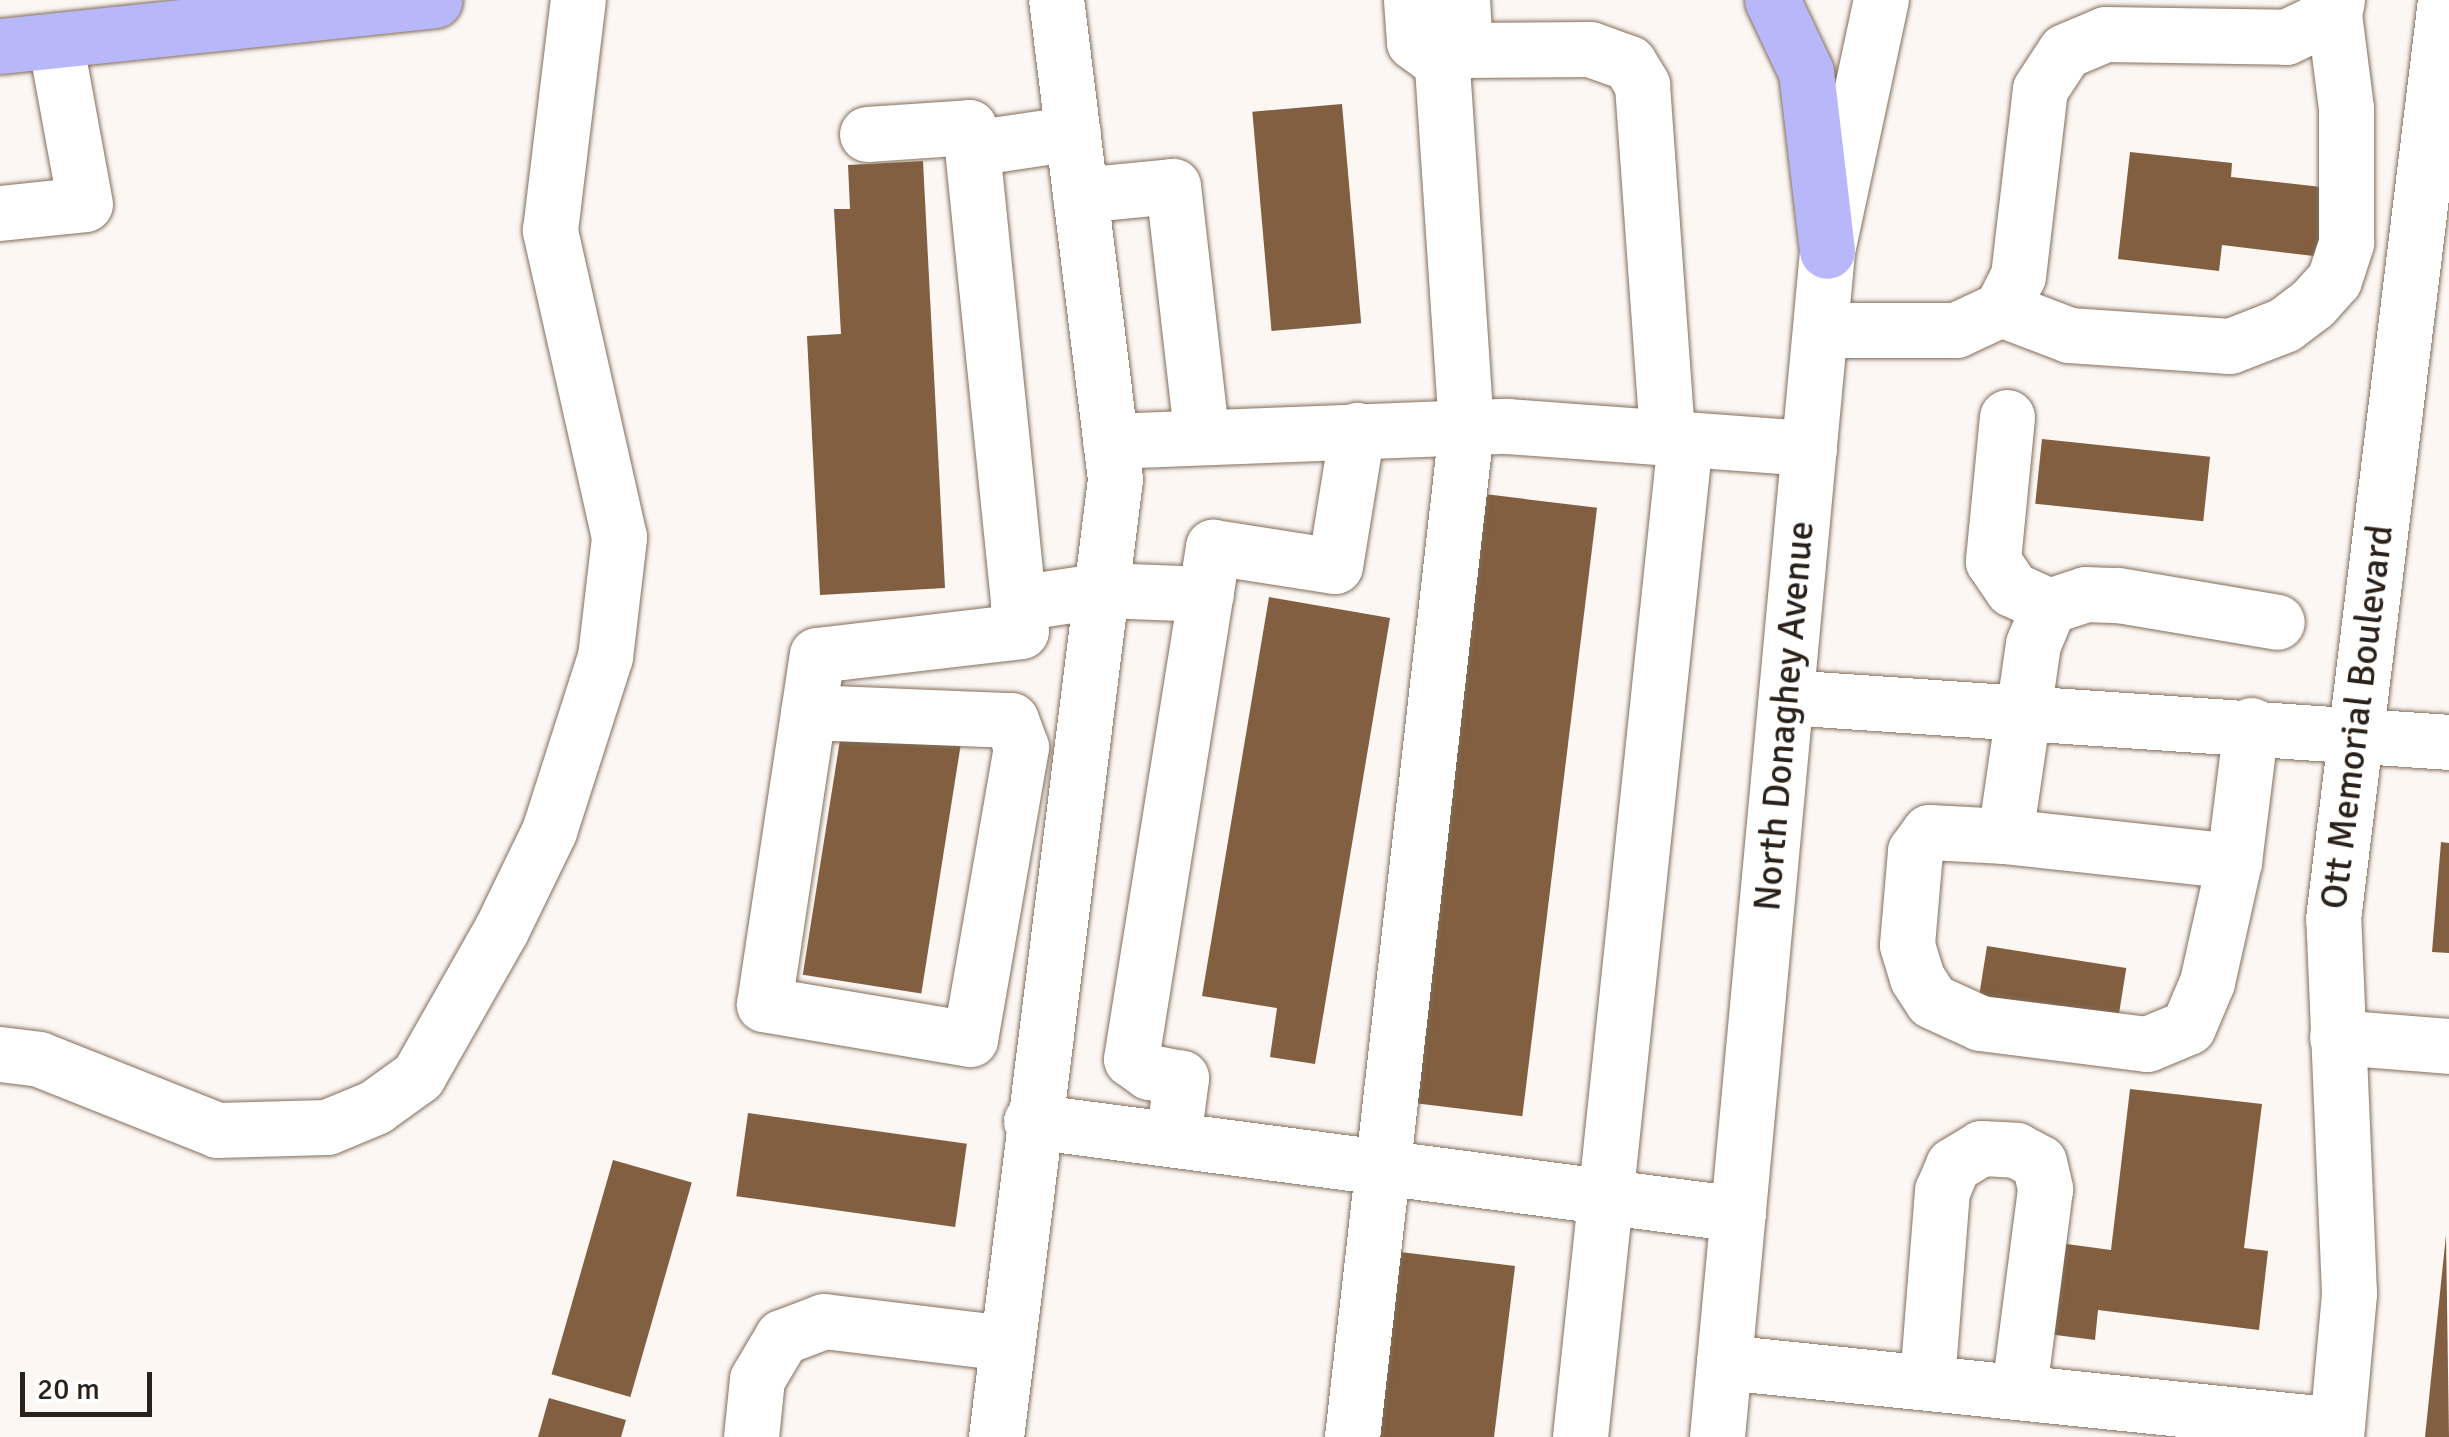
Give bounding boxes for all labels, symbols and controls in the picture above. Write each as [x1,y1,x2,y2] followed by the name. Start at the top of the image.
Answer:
[1744,519,1824,913] street label: North Donaghey Avenue
[2311,522,2403,912] street label: Ott Memorial Boulevard
[25,1352,158,1414] scale bar
[37,1371,100,1408] text: 20 m

